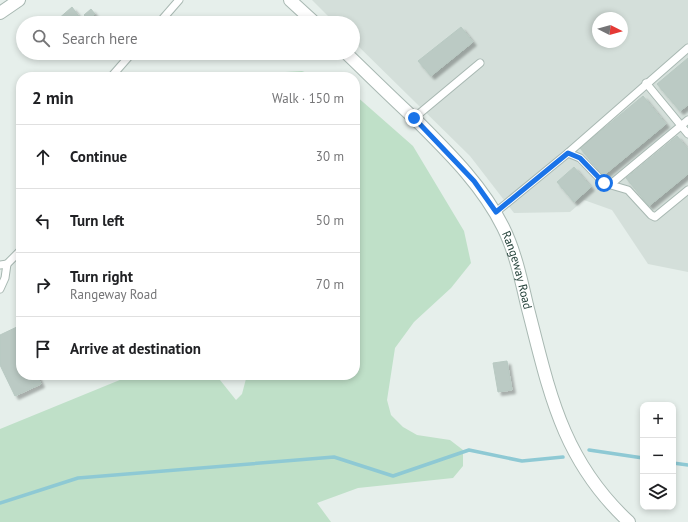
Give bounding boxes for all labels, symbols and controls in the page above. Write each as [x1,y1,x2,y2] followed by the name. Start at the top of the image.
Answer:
[592,12,628,48] north arrow
[16,16,360,60] search box
[30,27,52,49] icon: search
[62,29,138,48] text: Search here
[32,87,73,109] text: 2 min
[272,90,344,107] text: Walk · 150 m
[405,109,423,127] route end
[32,146,54,168] icon: ahead
[70,147,127,166] text: Continue
[316,148,344,165] text: 30 m
[595,174,613,192] route start
[32,210,54,232] icon: left
[70,211,124,230] text: Turn left
[316,212,344,229] text: 50 m
[499,229,536,311] street label: Rangeway Road
[70,267,133,286] text: Turn right
[32,274,54,296] icon: right
[316,276,344,293] text: 70 m
[70,286,157,303] text: Rangeway Road
[32,338,54,360] icon: arrive
[70,339,201,358] text: Arrive at destination
[640,402,676,510] map controls
[640,402,676,438] button: +
[640,438,676,474] button: −
[640,474,676,510] button: layers

